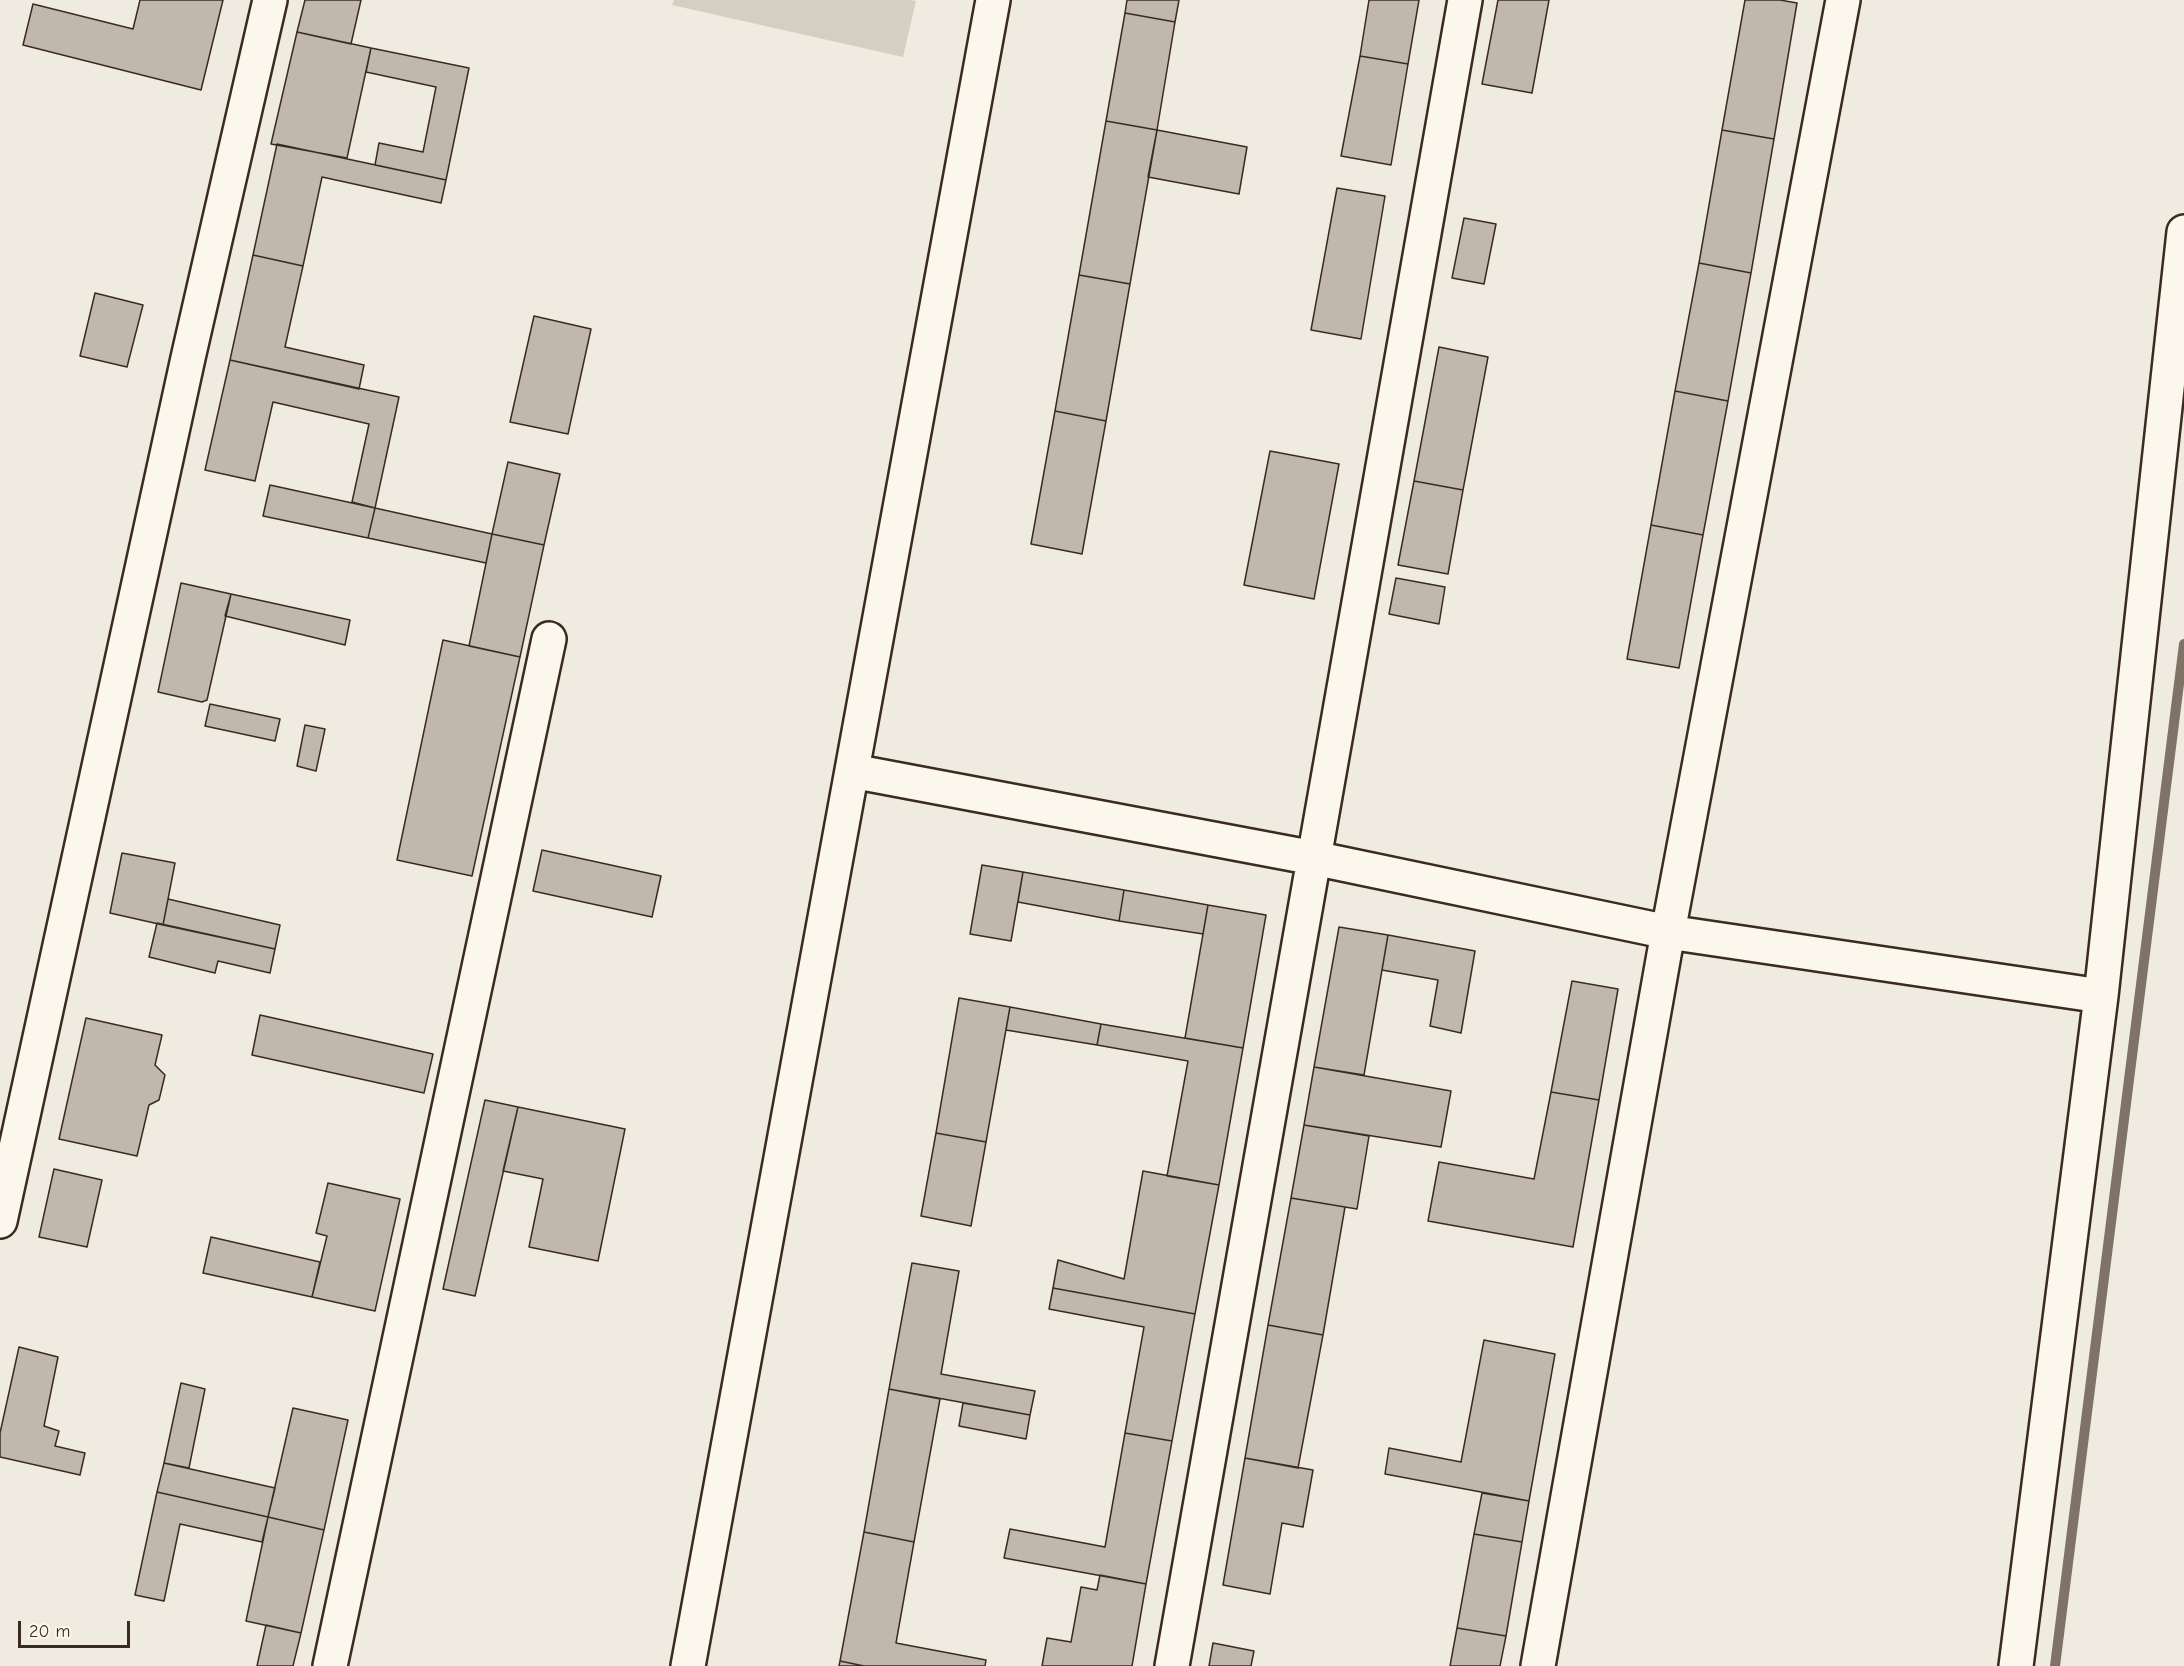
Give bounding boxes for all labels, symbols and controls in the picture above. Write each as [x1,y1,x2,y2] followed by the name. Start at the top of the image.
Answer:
[21,1609,134,1647] scale bar
[29,1621,70,1642] text: 20 m

